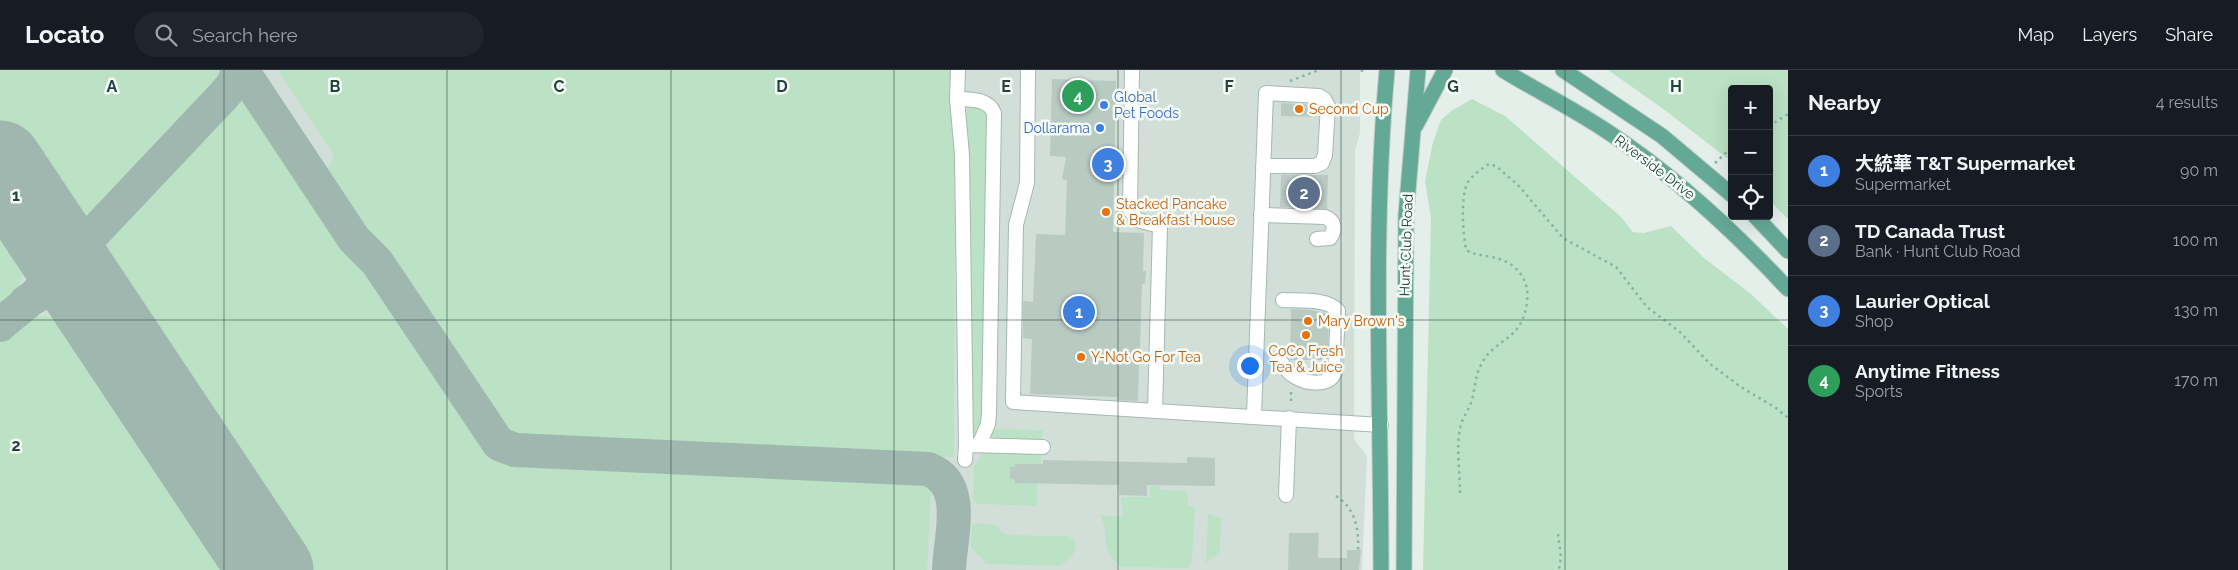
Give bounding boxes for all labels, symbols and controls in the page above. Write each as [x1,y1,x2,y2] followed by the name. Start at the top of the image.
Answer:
[134,12,484,57] search box
[25,20,104,49] text: Locato
[152,21,180,49] icon: search
[192,24,298,46] text: Search here
[2018,24,2054,45] text: Map
[2082,24,2137,45] text: Layers
[2165,24,2213,45] text: Share
[107,77,118,96] text: A
[330,77,341,96] text: B
[554,77,565,96] text: C
[776,77,788,96] text: D
[1001,77,1011,96] text: E
[1062,77,1094,115] pin: 4
[1224,77,1234,96] text: F
[1447,77,1459,96] text: G
[1670,77,1682,96] text: H
[1728,85,1773,220] map controls
[1728,85,1773,130] button: +
[1114,89,1179,121] place label: Global Pet Foods
[1808,90,1881,115] text: Nearby
[2156,93,2218,112] text: 4 results
[1098,99,1110,111] marker: Global Pet Foods
[1309,101,1389,117] place label: Second Cup
[1293,103,1305,115] marker: Second Cup
[1023,120,1090,136] place label: Dollarama
[1094,122,1106,134] marker: Dollarama
[1728,130,1773,175] button: −
[1612,132,1698,202] street label: Riverside Drive
[1092,145,1124,183] pin: 3
[1855,152,2075,174] text: 大統華 T&T Supermarket
[1820,161,1828,180] text: 1
[2180,161,2218,180] text: 90 m
[1288,174,1320,212] pin: 2
[1728,175,1773,220] button: locate
[1855,175,1951,194] text: Supermarket
[12,186,20,205] text: 1
[1396,193,1416,297] street label: Hunt Club Road
[1116,196,1235,228] place label: Stacked Pancake & Breakfast House
[1100,206,1112,218] marker: Stacked Pancake & Breakfast House
[1855,220,2005,242] text: TD Canada Trust
[1819,231,1829,250] text: 2
[2173,231,2218,250] text: 100 m
[1855,242,2021,261] text: Bank · Hunt Club Road
[1855,290,1990,312] text: Laurier Optical
[1063,293,1095,331] pin: 1
[1820,301,1828,320] text: 3
[2174,301,2218,320] text: 130 m
[1855,312,1893,331] text: Shop
[1318,313,1405,329] place label: Mary Brown's
[1302,315,1314,327] marker: Mary Brown's
[1300,329,1312,341] marker: CoCo Fresh Tea & Juice
[1269,343,1343,375] place label: CoCo Fresh Tea & Juice
[1091,349,1201,365] place label: Y-Not Go For Tea
[1075,351,1087,363] marker: Y-Not Go For Tea
[1237,353,1263,379] your location
[1855,360,2000,382] text: Anytime Fitness
[1819,371,1829,390] text: 4
[2174,371,2218,390] text: 170 m
[1855,382,1903,401] text: Sports
[11,436,21,455] text: 2

